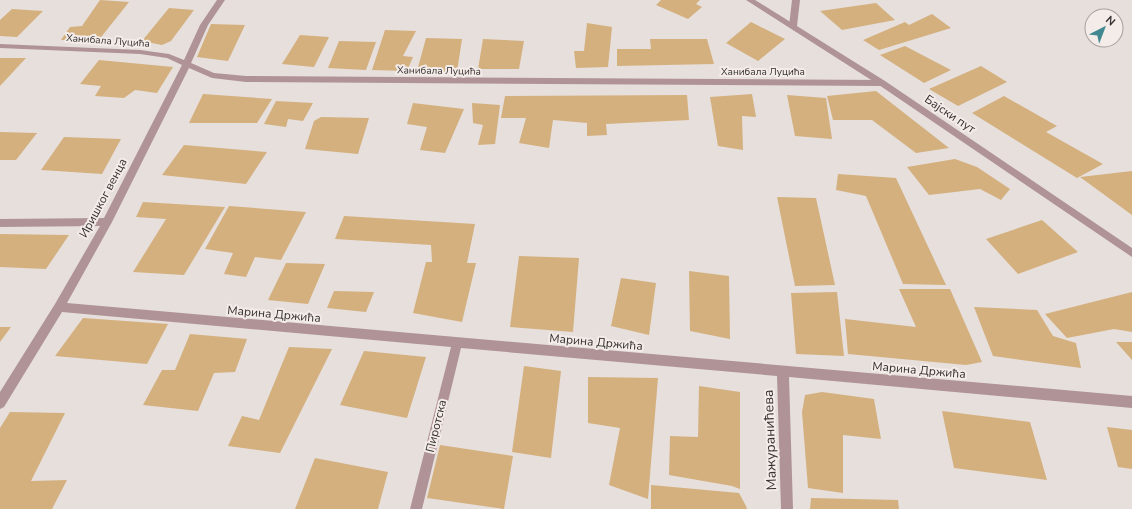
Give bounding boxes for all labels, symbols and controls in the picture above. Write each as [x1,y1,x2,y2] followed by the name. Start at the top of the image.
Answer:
[1084,8,1124,48] north arrow
[1102,13,1118,29] text: N
[66,31,150,51] street label: Ханибала Луцића
[397,63,481,79] street label: Ханибала Луцића
[721,65,805,79] street label: Ханибала Луцића
[921,91,979,137] street label: Бајски пут
[75,155,131,241] street label: Иришког венца
[227,302,321,326] street label: Марина Држића
[549,330,643,354] street label: Марина Држића
[872,358,966,382] street label: Марина Држића
[759,389,781,491] street label: Мажуранићева
[422,398,450,454] street label: Пиротска

